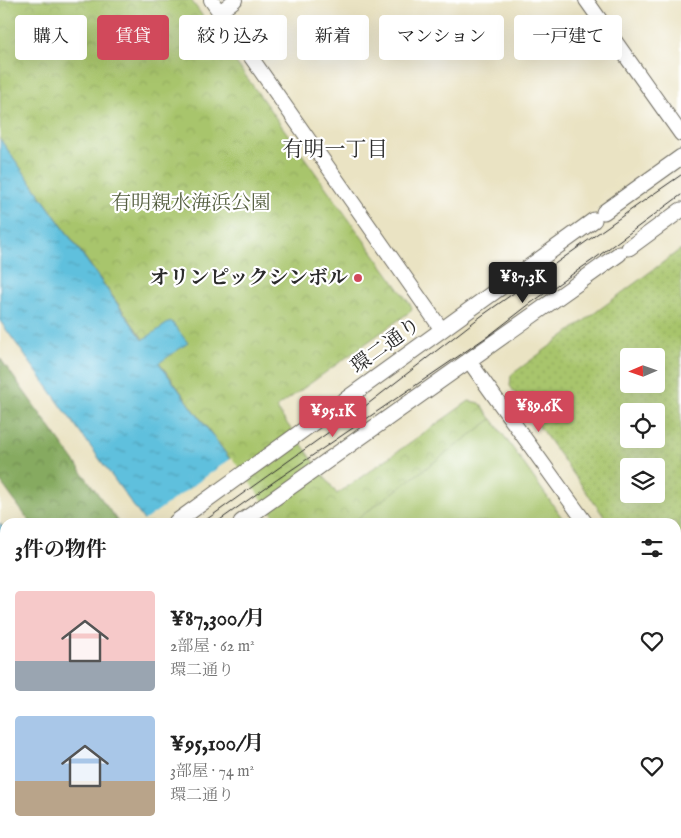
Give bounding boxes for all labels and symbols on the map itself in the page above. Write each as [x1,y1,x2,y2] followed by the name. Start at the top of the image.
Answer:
[283,137,388,164] district label: 有明一丁目
[111,191,271,216] park label: 有明親水海浜公園
[482,262,564,304] pin: ¥87.3K
[149,266,348,291] place label: オリンピックシンボル
[352,272,364,284] marker: オリンピックシンボル
[346,312,426,380] street label: 環二通り
[620,348,665,392] north arrow
[498,390,580,433] pin: ¥89.6K
[292,396,374,438] pin: ¥95.1K

